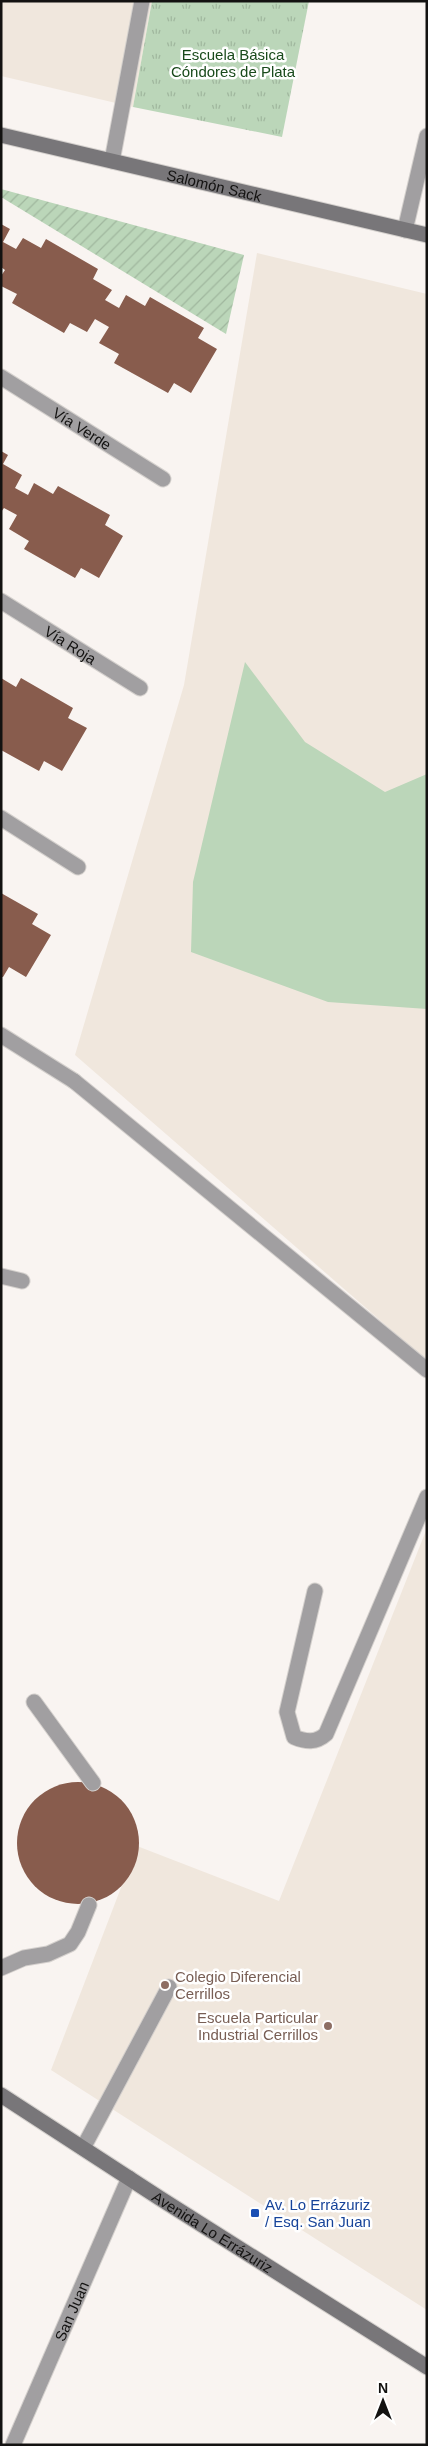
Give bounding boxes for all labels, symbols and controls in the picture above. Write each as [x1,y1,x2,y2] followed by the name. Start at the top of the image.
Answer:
[171,46,296,80] park label: Escuela Básica Cóndores de Plata
[165,166,264,204] street label: Salomón Sack
[50,403,115,453] street label: Vía Verde
[42,622,100,667] street label: Vía Roja
[175,1968,301,2002] place label: Colegio Diferencial Cerrillos
[159,1979,171,1991] marker: Colegio Diferencial Cerrillos
[197,2009,318,2043] place label: Escuela Particular Industrial Cerrillos
[322,2020,334,2032] marker: Escuela Particular Industrial Cerrillos
[149,2187,276,2276] street label: Avenida Lo Errázuriz
[265,2196,371,2230] place label: Av. Lo Errázuriz / Esq. San Juan
[249,2207,261,2219] marker: Av. Lo Errázuriz / Esq. San Juan
[51,2279,92,2344] street label: San Juan
[358,2376,408,2426] north arrow
[378,2380,388,2396] text: N

